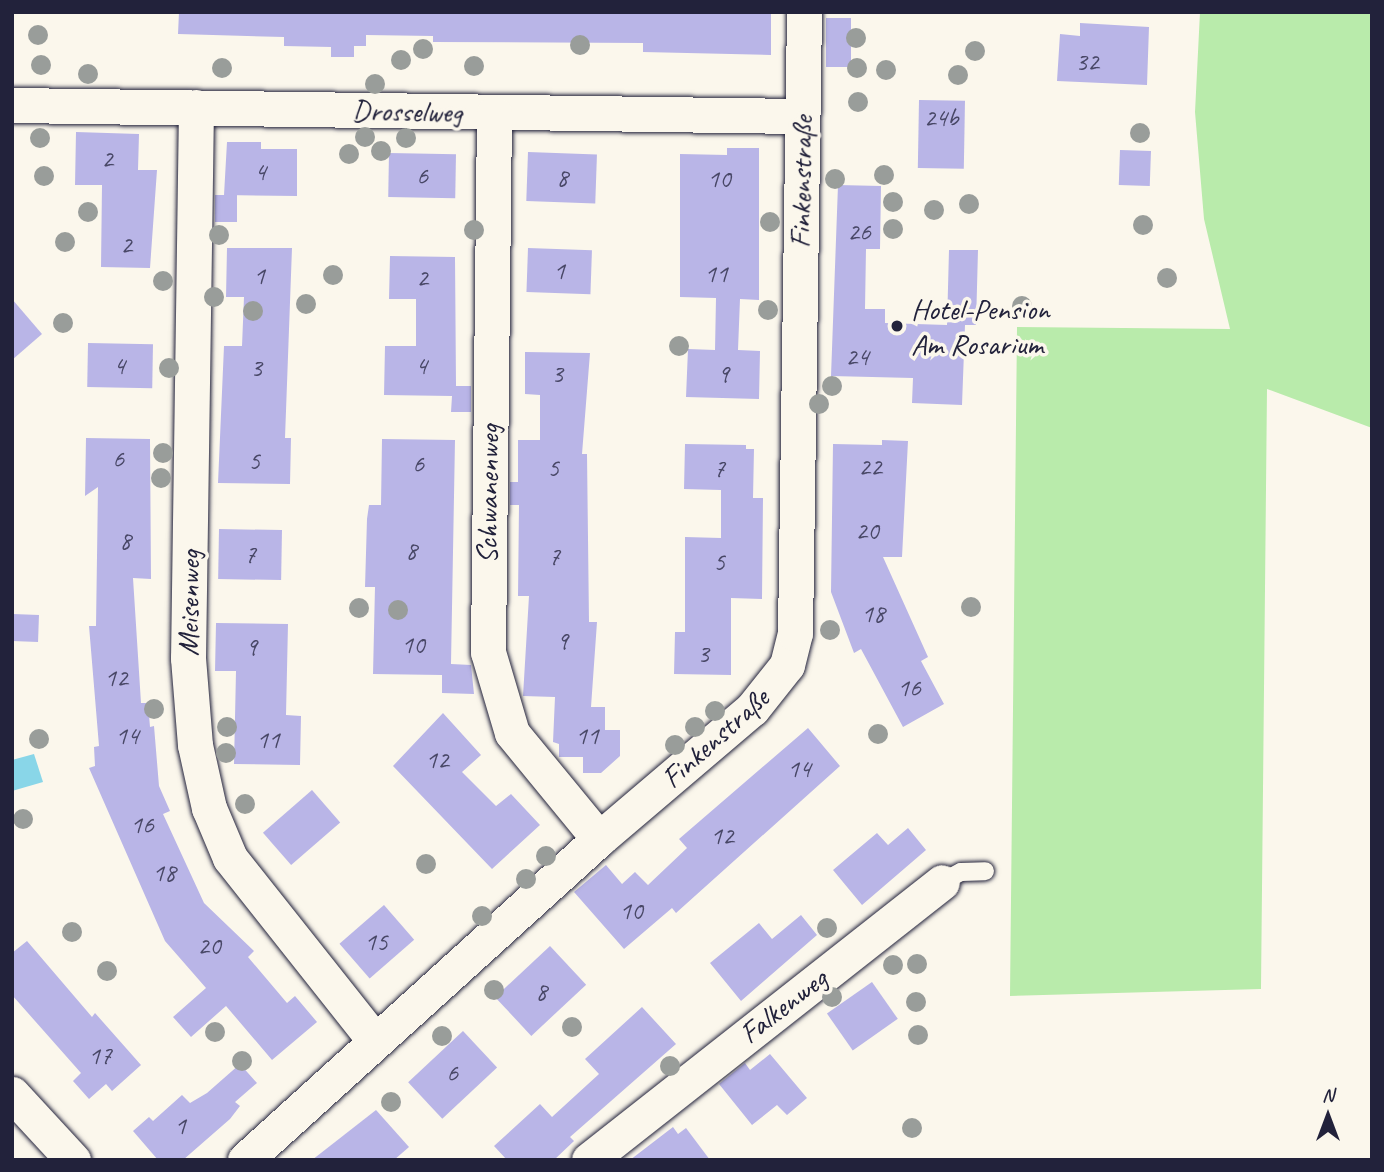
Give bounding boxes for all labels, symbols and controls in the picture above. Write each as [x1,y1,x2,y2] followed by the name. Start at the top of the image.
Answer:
[1075,46,1099,78] house number: 32
[352,92,462,130] street label: Drosselweg
[924,102,958,134] house number: 24b
[782,116,820,248] street label: Finkenstraße
[101,143,113,175] house number: 2
[254,156,266,188] house number: 4
[416,160,428,192] house number: 6
[556,162,568,194] house number: 8
[707,163,731,195] house number: 10
[847,216,871,248] house number: 26
[120,229,132,261] house number: 2
[553,255,565,287] house number: 1
[704,258,728,290] house number: 11
[253,260,265,292] house number: 1
[416,262,428,294] house number: 2
[911,291,1050,362] place label: Hotel-Pension Am Rosarium
[889,318,905,334] marker: Hotel-Pension Am Rosarium
[845,341,869,373] house number: 24
[113,350,125,382] house number: 4
[415,350,427,382] house number: 4
[250,352,262,384] house number: 3
[551,358,563,390] house number: 3
[717,358,729,390] house number: 9
[469,424,507,564] street label: Schwanenweg
[112,443,124,475] house number: 6
[248,445,260,477] house number: 5
[412,448,424,480] house number: 6
[858,451,882,483] house number: 22
[547,452,559,484] house number: 5
[713,453,725,485] house number: 7
[855,515,879,547] house number: 20
[119,525,131,557] house number: 8
[405,535,417,567] house number: 8
[244,539,256,571] house number: 7
[548,541,560,573] house number: 7
[713,546,725,578] house number: 5
[170,550,208,656] street label: Meisenweg
[861,598,885,630] house number: 18
[556,625,568,657] house number: 9
[401,629,425,661] house number: 10
[245,631,257,663] house number: 9
[697,638,709,670] house number: 3
[104,662,128,694] house number: 12
[897,672,921,704] house number: 16
[654,680,776,796] street label: Finkenstraße
[115,720,139,752] house number: 14
[575,720,599,752] house number: 11
[256,724,280,756] house number: 11
[425,744,449,776] house number: 12
[787,753,811,785] house number: 14
[130,809,154,841] house number: 16
[710,820,734,852] house number: 12
[152,857,176,889] house number: 18
[619,895,643,927] house number: 10
[364,926,388,958] house number: 15
[197,930,221,962] house number: 20
[732,961,834,1051] street label: Falkenweg
[535,976,547,1008] house number: 8
[88,1040,112,1072] house number: 17
[446,1057,458,1089] house number: 6
[1293,1081,1363,1151] north arrow
[1322,1083,1334,1107] text: N
[174,1110,186,1142] house number: 1

